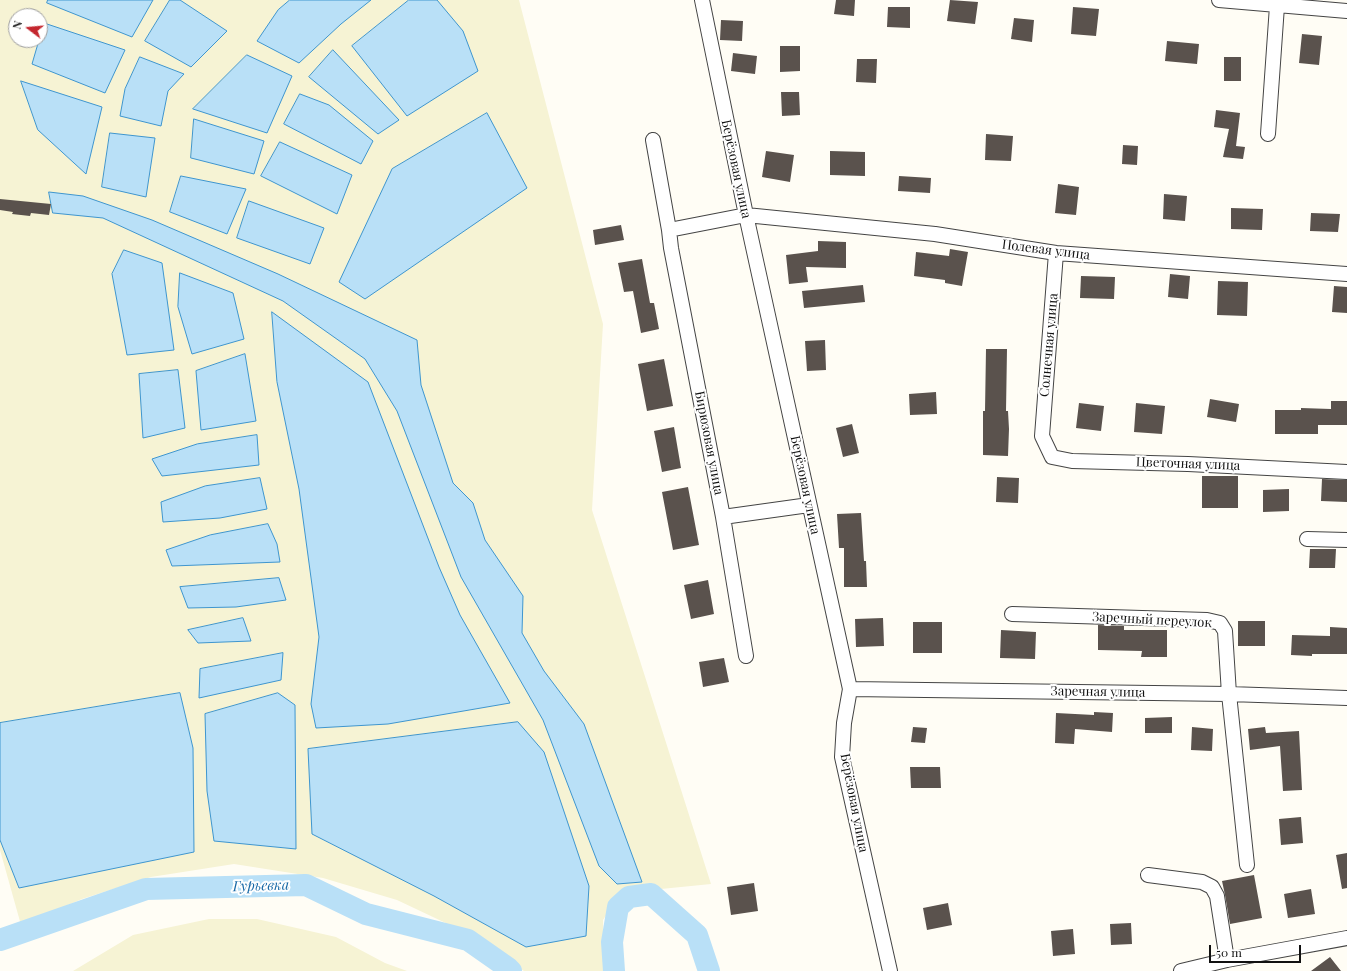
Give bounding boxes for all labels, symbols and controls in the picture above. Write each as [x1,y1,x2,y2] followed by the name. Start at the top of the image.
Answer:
[8,8,48,48] north arrow
[9,19,25,31] text: N
[718,118,754,220] street label: Берёзовая улица
[1001,237,1091,263] street label: Полевая улица
[1037,292,1061,398] street label: Солнечная улица
[691,390,727,496] street label: Бирюзовая улица
[787,434,823,536] street label: Берёзовая улица
[1135,454,1241,474] street label: Цветочная улица
[1092,609,1212,631] street label: Заречный переулок
[1050,683,1146,701] street label: Заречная улица
[837,752,871,854] street label: Берёзовая улица
[233,877,289,895] water label: Гурьевка
[1211,937,1303,963] scale bar
[1216,944,1242,960] text: 50 m

